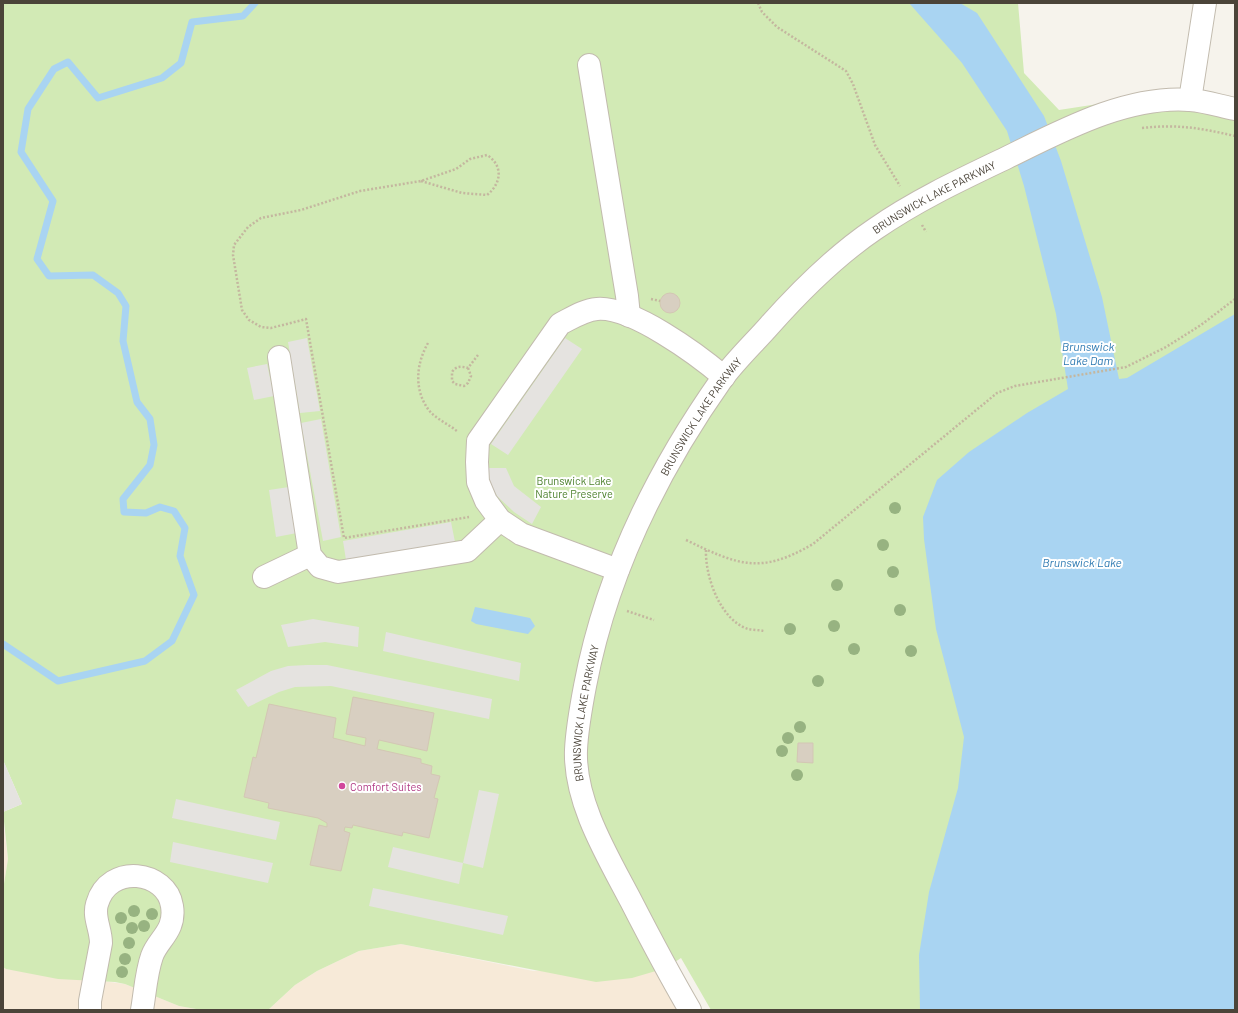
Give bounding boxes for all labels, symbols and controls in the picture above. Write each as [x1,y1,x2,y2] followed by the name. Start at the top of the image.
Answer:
[869,157,998,236] street label: BRUNSWICK LAKE PARKWAY
[1062,339,1114,367] water label: Brunswick Lake Dam
[657,354,744,477] street label: BRUNSWICK LAKE PARKWAY
[535,474,613,500] park label: Brunswick Lake Nature Preserve
[1042,555,1122,569] water label: Brunswick Lake
[569,643,601,783] street label: BRUNSWICK LAKE PARKWAY
[350,780,422,793] place label: Comfort Suites
[337,781,347,791] marker: Comfort Suites

